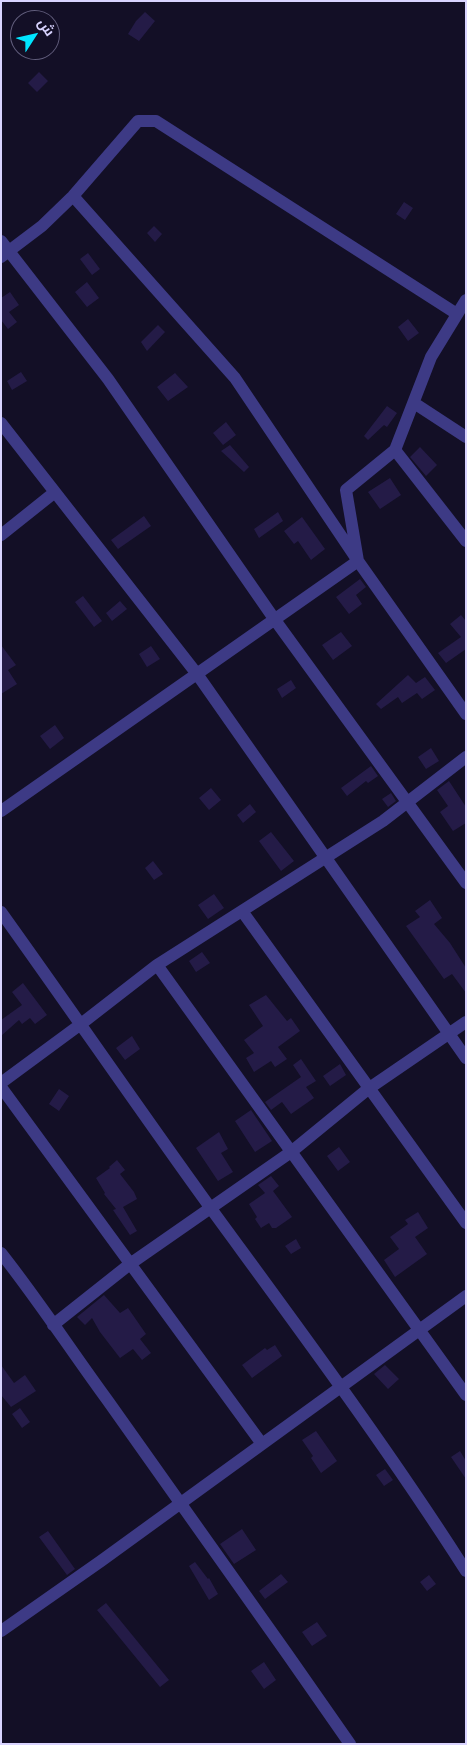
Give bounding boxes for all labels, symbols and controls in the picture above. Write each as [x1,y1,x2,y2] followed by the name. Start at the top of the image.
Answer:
[10,10,60,60] north arrow
[34,14,59,39] text: ش

